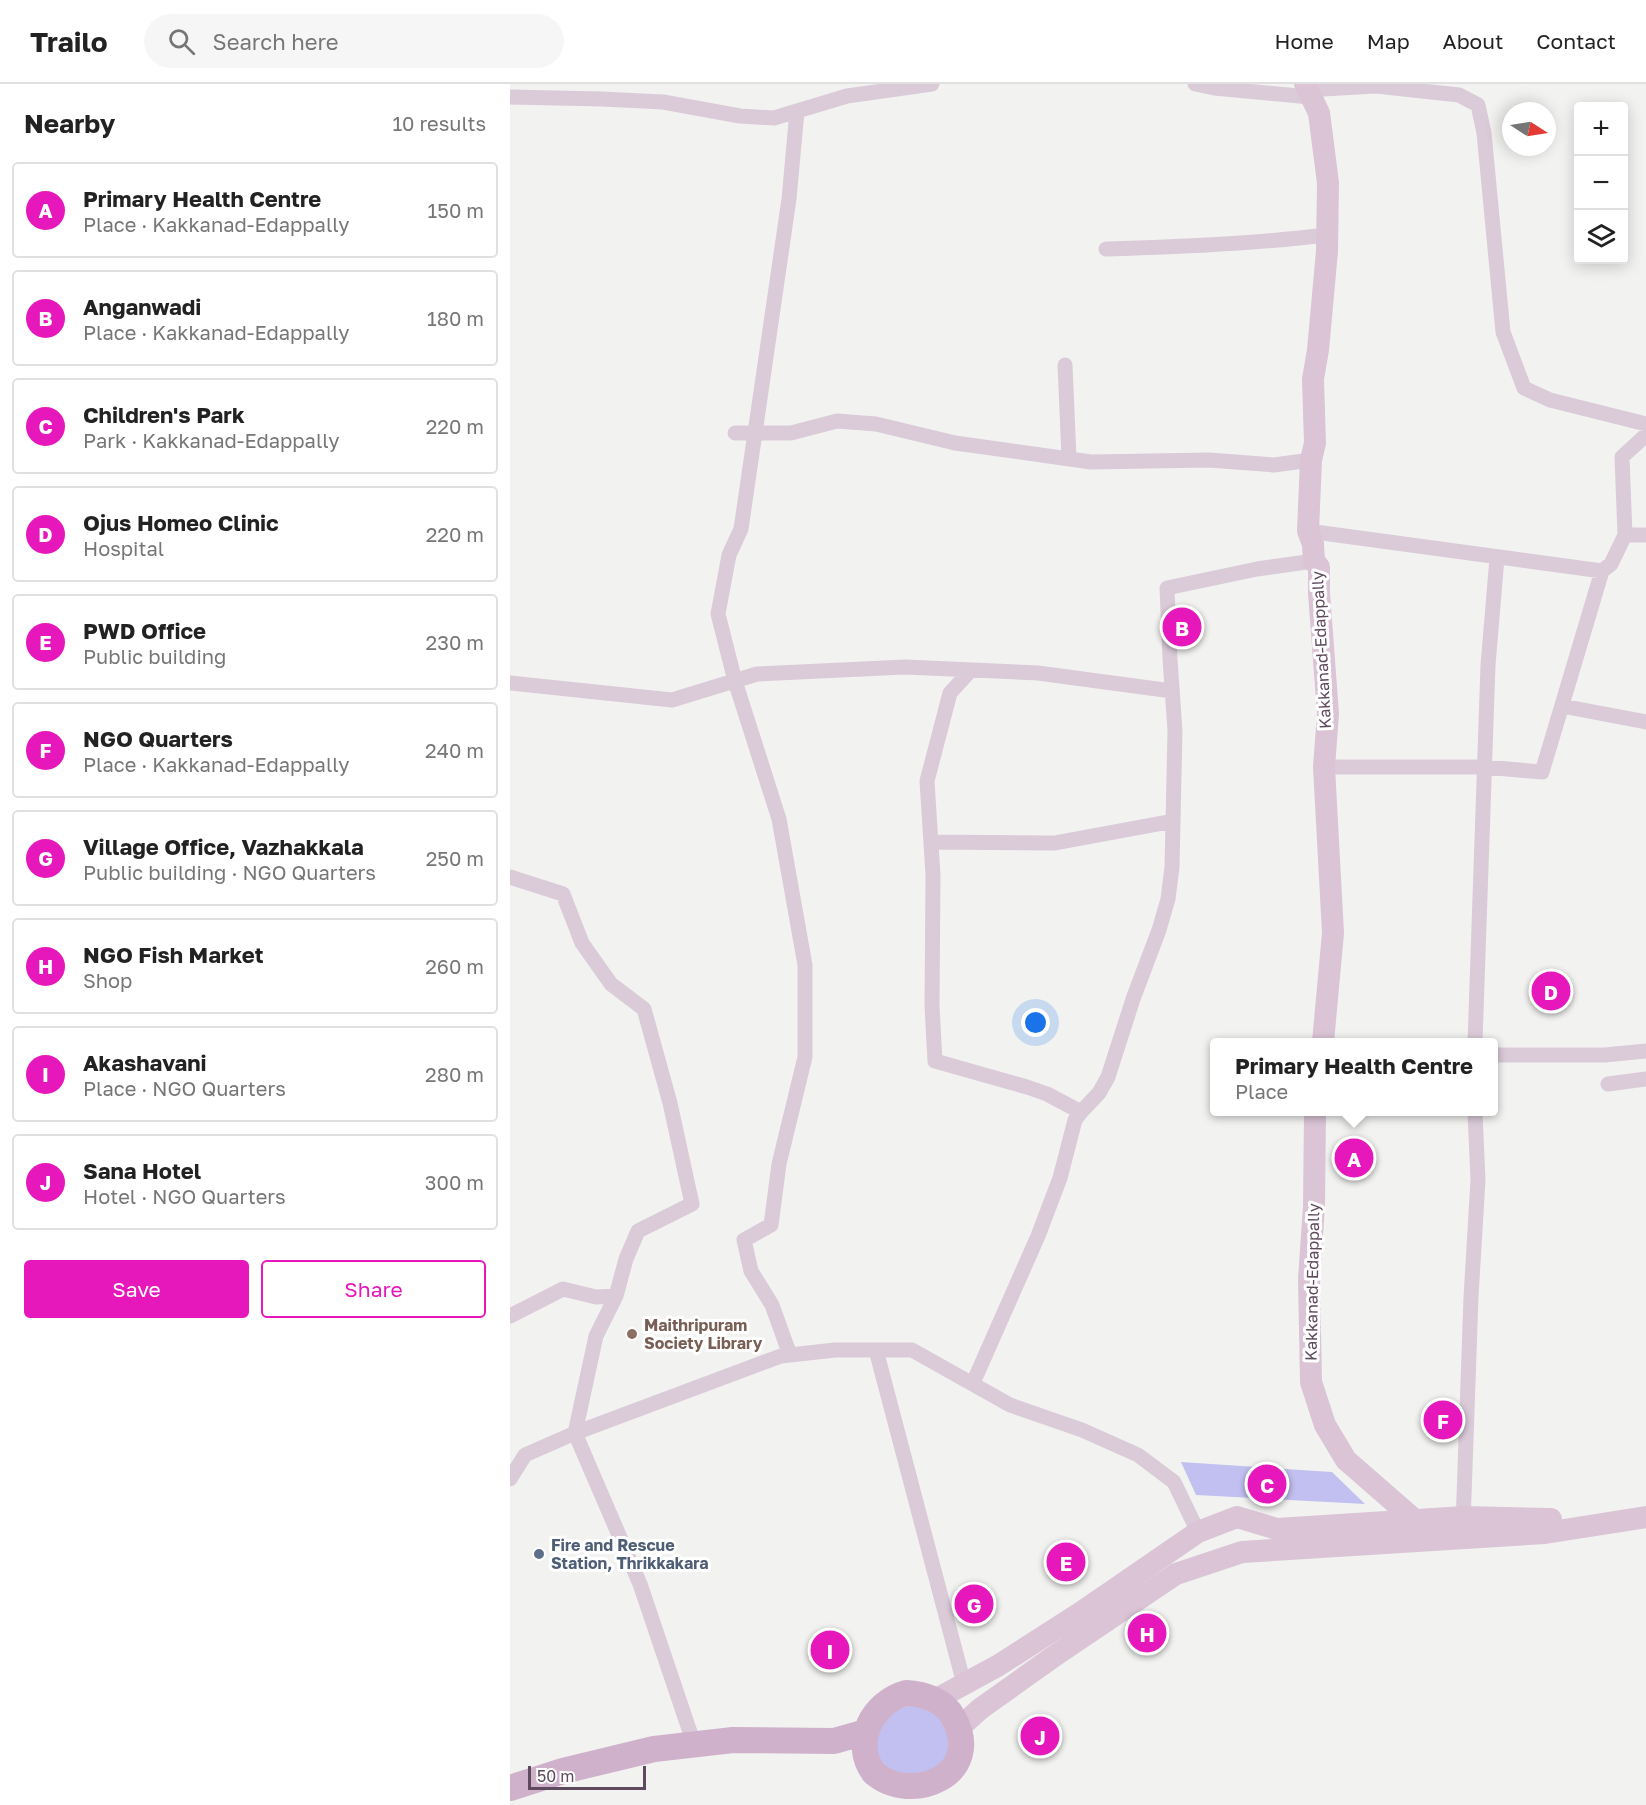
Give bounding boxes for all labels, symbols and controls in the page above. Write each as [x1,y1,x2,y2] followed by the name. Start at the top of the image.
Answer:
[144,14,564,68] search box
[30,25,108,58] text: Trailo
[165,25,198,58] icon: search
[213,28,339,55] text: Search here
[1274,28,1334,54] text: Home
[1367,28,1410,54] text: Map
[1443,28,1503,54] text: About
[1536,28,1616,54] text: Contact
[1502,102,1556,156] north arrow
[1574,102,1628,264] map controls
[1574,102,1628,156] button: +
[24,108,115,139] text: Nearby
[392,111,486,135] text: 10 results
[1574,156,1628,210] button: −
[83,185,321,212] text: Primary Health Centre
[38,198,53,222] text: A
[428,198,484,222] text: 150 m
[1574,210,1628,264] button: layers
[83,212,350,236] text: Place · Kakkanad-Edappally
[83,293,201,320] text: Anganwadi
[38,306,53,330] text: B
[427,306,484,330] text: 180 m
[83,320,350,344] text: Place · Kakkanad-Edappally
[83,401,245,428] text: Children's Park
[38,414,53,438] text: C
[426,414,484,438] text: 220 m
[83,428,340,452] text: Park · Kakkanad-Edappally
[83,509,279,536] text: Ojus Homeo Clinic
[38,522,53,546] text: D
[426,522,484,546] text: 220 m
[83,536,164,560] text: Hospital
[1307,571,1335,729] street label: Kakkanad-Edappally
[1162,604,1202,650] pin: B
[83,617,206,644] text: PWD Office
[39,630,52,654] text: E
[426,630,484,654] text: 230 m
[83,644,226,668] text: Public building
[83,725,233,752] text: NGO Quarters
[40,738,51,762] text: F
[425,738,484,762] text: 240 m
[83,752,350,776] text: Place · Kakkanad-Edappally
[83,833,364,860] text: Village Office, Vazhakkala
[38,846,53,870] text: G
[426,846,484,870] text: 250 m
[83,860,376,884] text: Public building · NGO Quarters
[83,941,264,968] text: NGO Fish Market
[38,954,53,978] text: H
[425,954,484,978] text: 260 m
[83,968,132,992] text: Shop
[1532,968,1570,1014] pin: D
[1021,1008,1050,1037] your location
[1210,1038,1498,1116] popup
[83,1049,207,1076] text: Akashavani
[1235,1052,1473,1079] text: Primary Health Centre
[42,1062,49,1086] text: I
[425,1062,484,1086] text: 280 m
[83,1076,286,1100] text: Place · NGO Quarters
[1235,1079,1288,1103] text: Place
[1334,1136,1374,1180] pin: A
[83,1157,201,1184] text: Sana Hotel
[40,1170,51,1194] text: J
[425,1170,484,1194] text: 300 m
[83,1184,286,1208] text: Hotel · NGO Quarters
[1301,1203,1323,1361] street label: Kakkanad-Edappally
[24,1260,249,1318] button: Save
[261,1260,486,1318] button: Share
[644,1315,763,1353] place label: Maithripuram Society Library
[625,1327,639,1341] marker: Maithripuram Society Library
[1424,1398,1462,1442] pin: F
[1248,1462,1287,1506] pin: C
[551,1535,709,1573] place label: Fire and Rescue Station, Thrikkakara
[1046,1540,1086,1584] pin: E
[532,1547,546,1561] marker: Fire and Rescue Station, Thrikkakara
[954,1582,994,1627] pin: G
[1128,1610,1166,1656] pin: H
[810,1628,850,1672] pin: I
[1020,1714,1060,1758] pin: J
[528,1763,646,1790] scale bar
[537,1766,574,1786] text: 50 m

